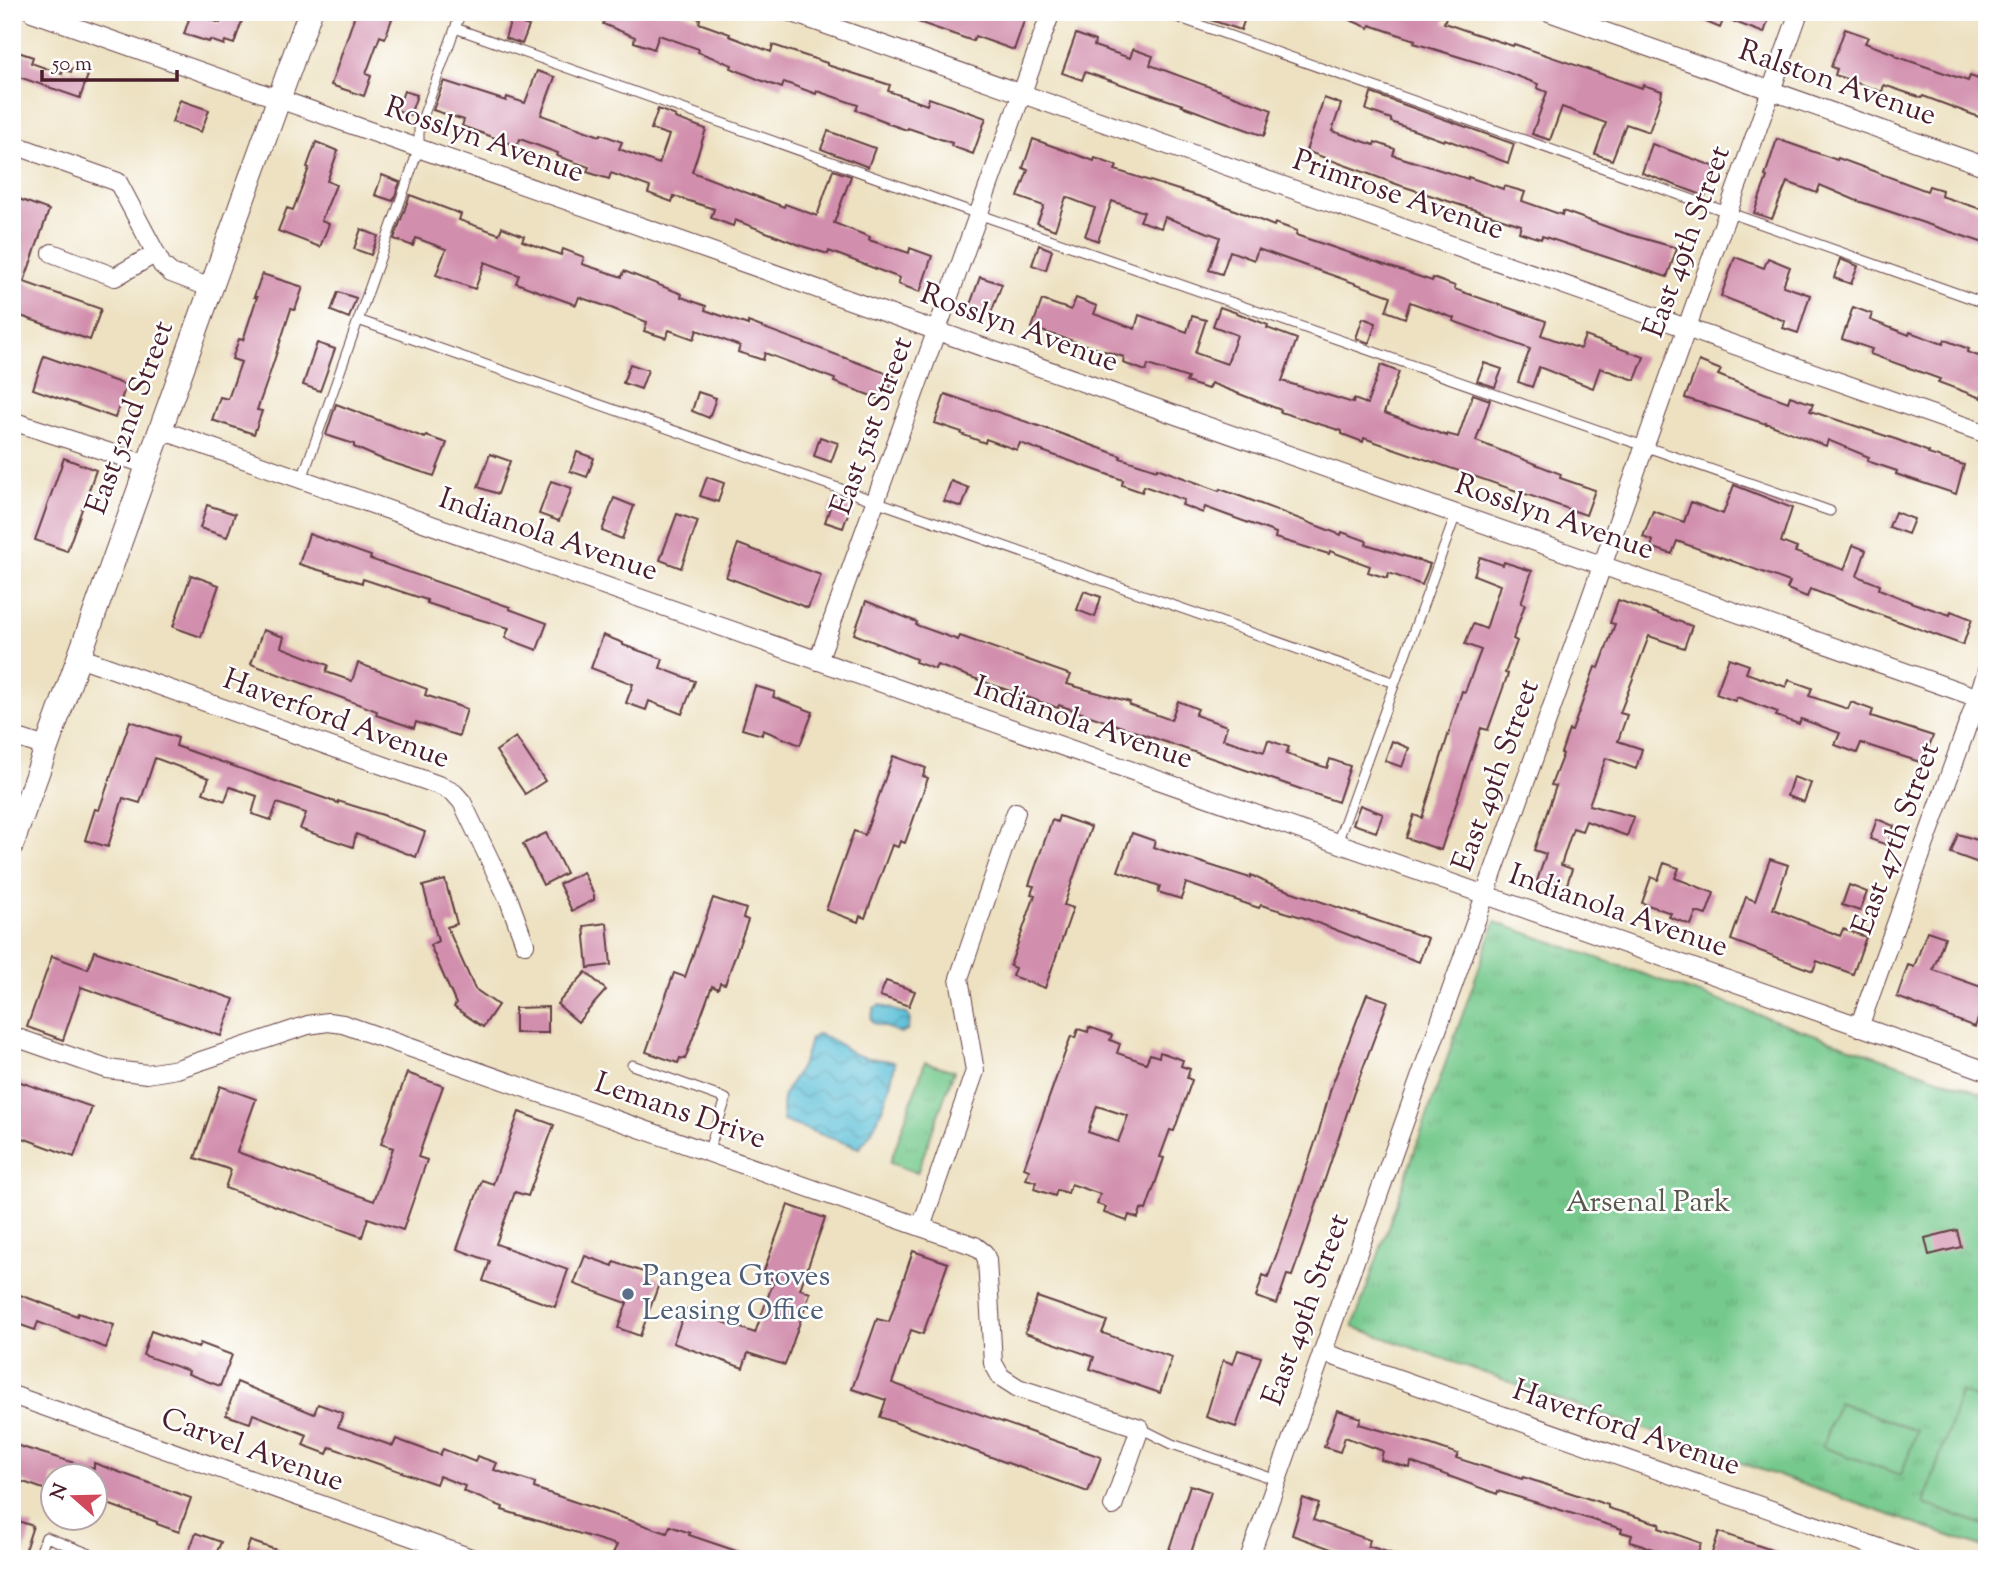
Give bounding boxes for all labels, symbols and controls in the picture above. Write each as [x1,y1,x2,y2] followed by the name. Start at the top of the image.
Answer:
[1732,30,1942,138] street label: Ralston Avenue
[42,38,177,82] scale bar
[51,50,92,80] text: 50 m
[379,87,589,195] street label: Rosslyn Avenue
[1287,140,1509,252] street label: Primrose Avenue
[1633,140,1743,344] street label: East 49th Street
[914,273,1124,385] street label: Rosslyn Avenue
[76,315,186,521] street label: East 52nd Street
[821,331,925,521] street label: East 51st Street
[1449,464,1659,572] street label: Rosslyn Avenue
[433,478,663,594] street label: Indianola Avenue
[217,659,455,781] street label: Haverford Avenue
[968,666,1198,782] street label: Indianola Avenue
[1442,674,1552,878] street label: East 49th Street
[1842,737,1952,941] street label: East 47th Street
[1503,854,1733,970] street label: Indianola Avenue
[588,1063,772,1161] street label: Lemans Drive
[1566,1182,1730,1225] park label: Arsenal Park
[1252,1208,1362,1412] street label: East 49th Street
[642,1256,830,1333] place label: Pangea Groves Leasing Office
[620,1286,636,1302] marker: Pangea Groves Leasing Office
[1506,1370,1746,1488] street label: Haverford Avenue
[154,1398,350,1504] street label: Carvel Avenue
[38,1462,108,1532] north arrow
[45,1480,76,1504] text: N

